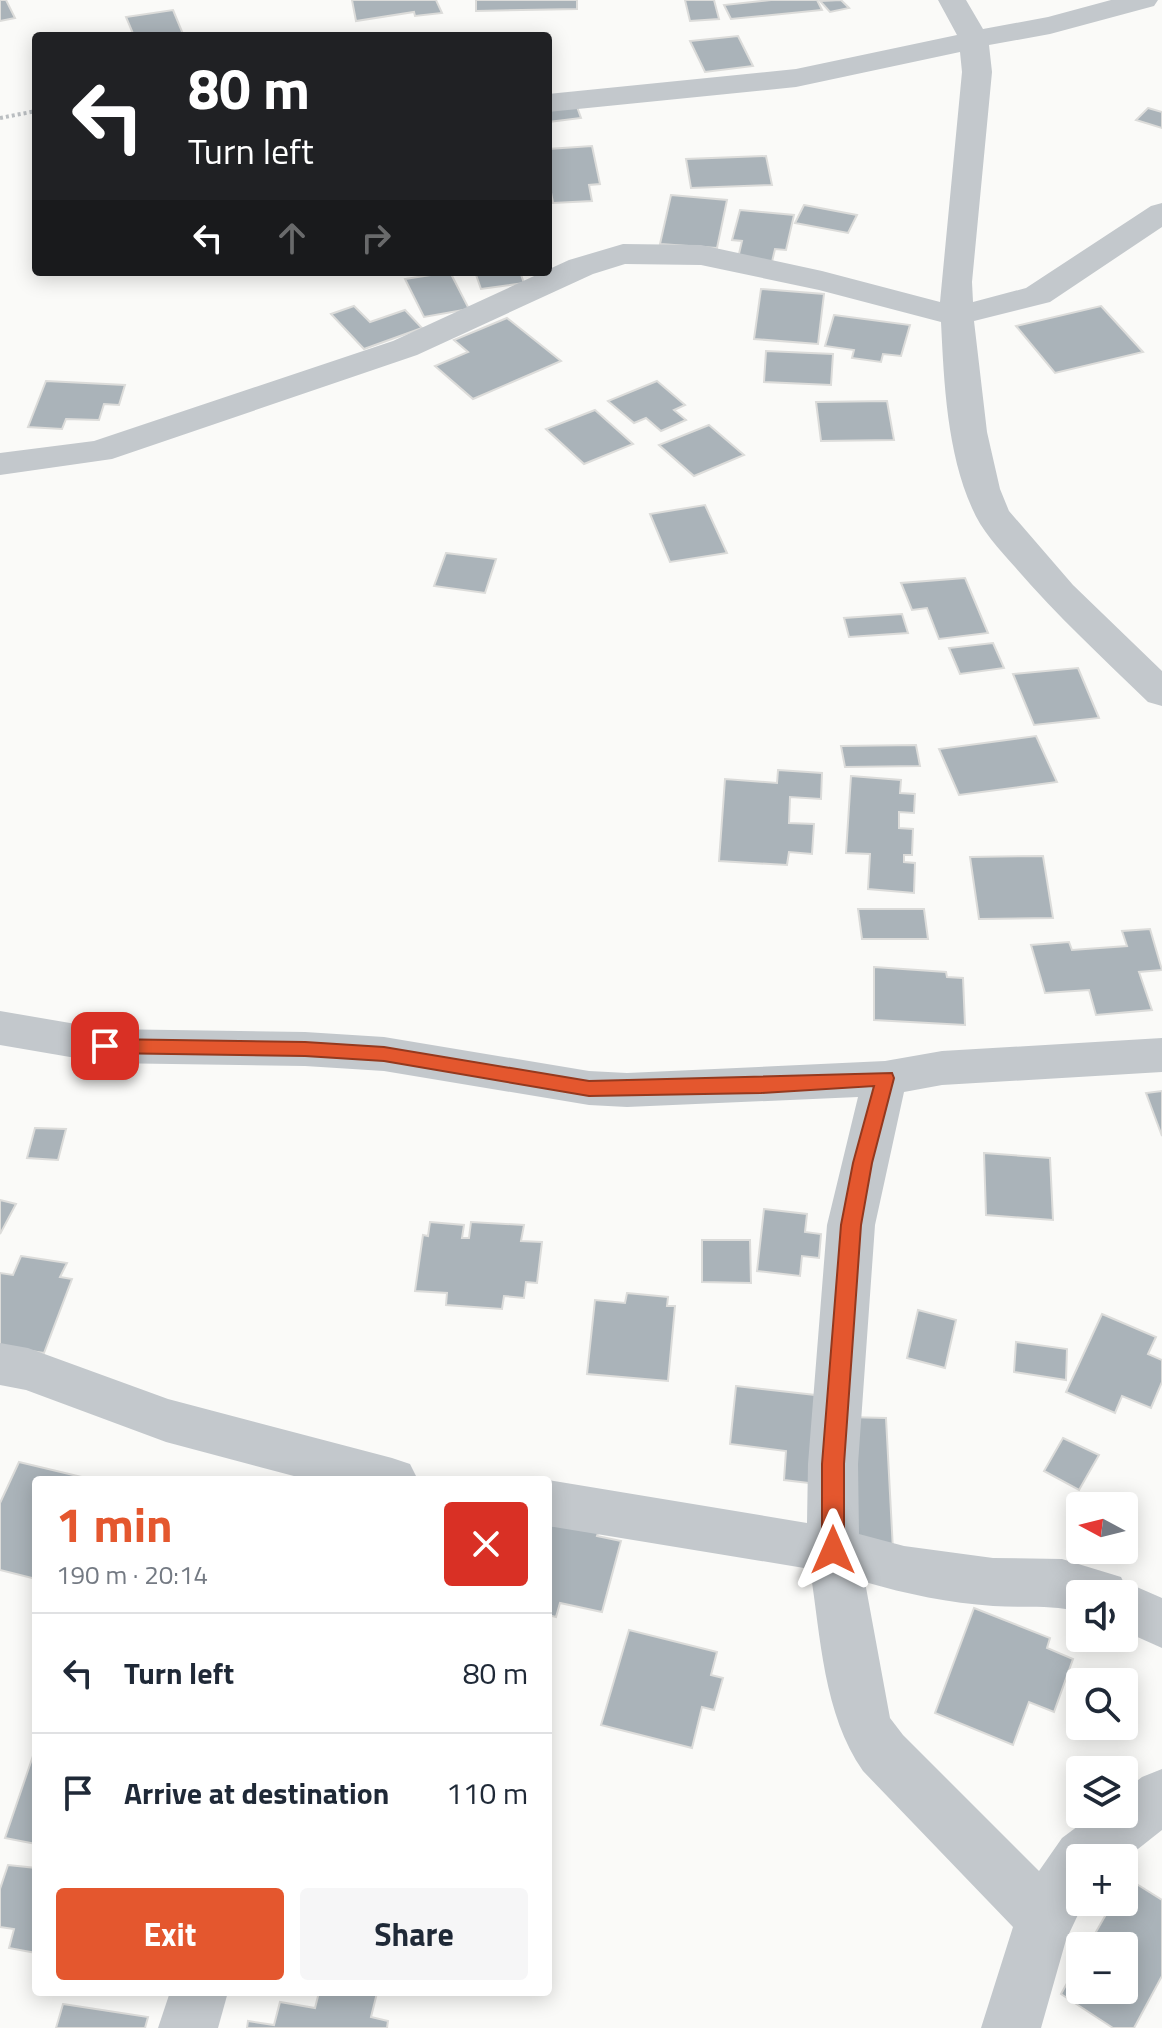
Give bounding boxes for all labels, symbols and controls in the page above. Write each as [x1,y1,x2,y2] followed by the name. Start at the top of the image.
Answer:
[188,46,310,131] text: 80 m
[56,64,160,168] icon: left
[188,123,314,178] text: Turn left
[186,216,230,260] icon: left
[270,216,314,260] icon: ahead
[354,216,398,260] icon: right
[71,1012,139,1080] pin
[83,1024,127,1068] icon: arrive
[56,1488,173,1561] text: 1 min
[1066,1492,1138,1564] north arrow
[1066,1492,1138,2004] map controls
[444,1502,528,1586] button: close
[791,1508,875,1592] position arrow
[56,1555,208,1594] text: 190 m · 20:14
[1066,1580,1138,1652] button: sound
[124,1650,234,1696] text: Turn left
[463,1650,528,1696] text: 80 m
[56,1651,100,1695] icon: left
[1066,1668,1138,1740] button: search
[1066,1756,1138,1828] button: layers
[124,1770,389,1816] text: Arrive at destination
[446,1770,528,1816] text: 110 m
[56,1771,100,1815] icon: arrive
[1066,1844,1138,1916] button: +
[56,1888,284,1980] button: Exit
[300,1888,528,1980] button: Share
[1066,1932,1138,2004] button: −

